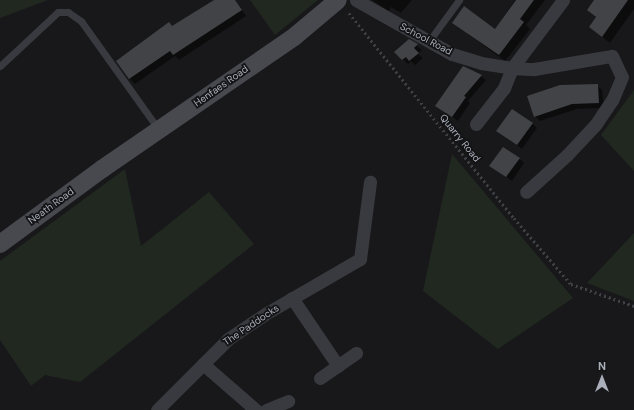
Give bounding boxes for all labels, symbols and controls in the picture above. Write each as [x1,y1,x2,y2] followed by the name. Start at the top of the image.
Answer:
[398,20,454,58] street label: School Road
[192,63,250,109] street label: Henfaes Road
[437,112,483,164] street label: Quarry Road
[26,185,76,227] street label: Neath Road
[221,302,281,348] street label: The Paddocks
[582,358,622,398] north arrow
[598,359,606,373] text: N

